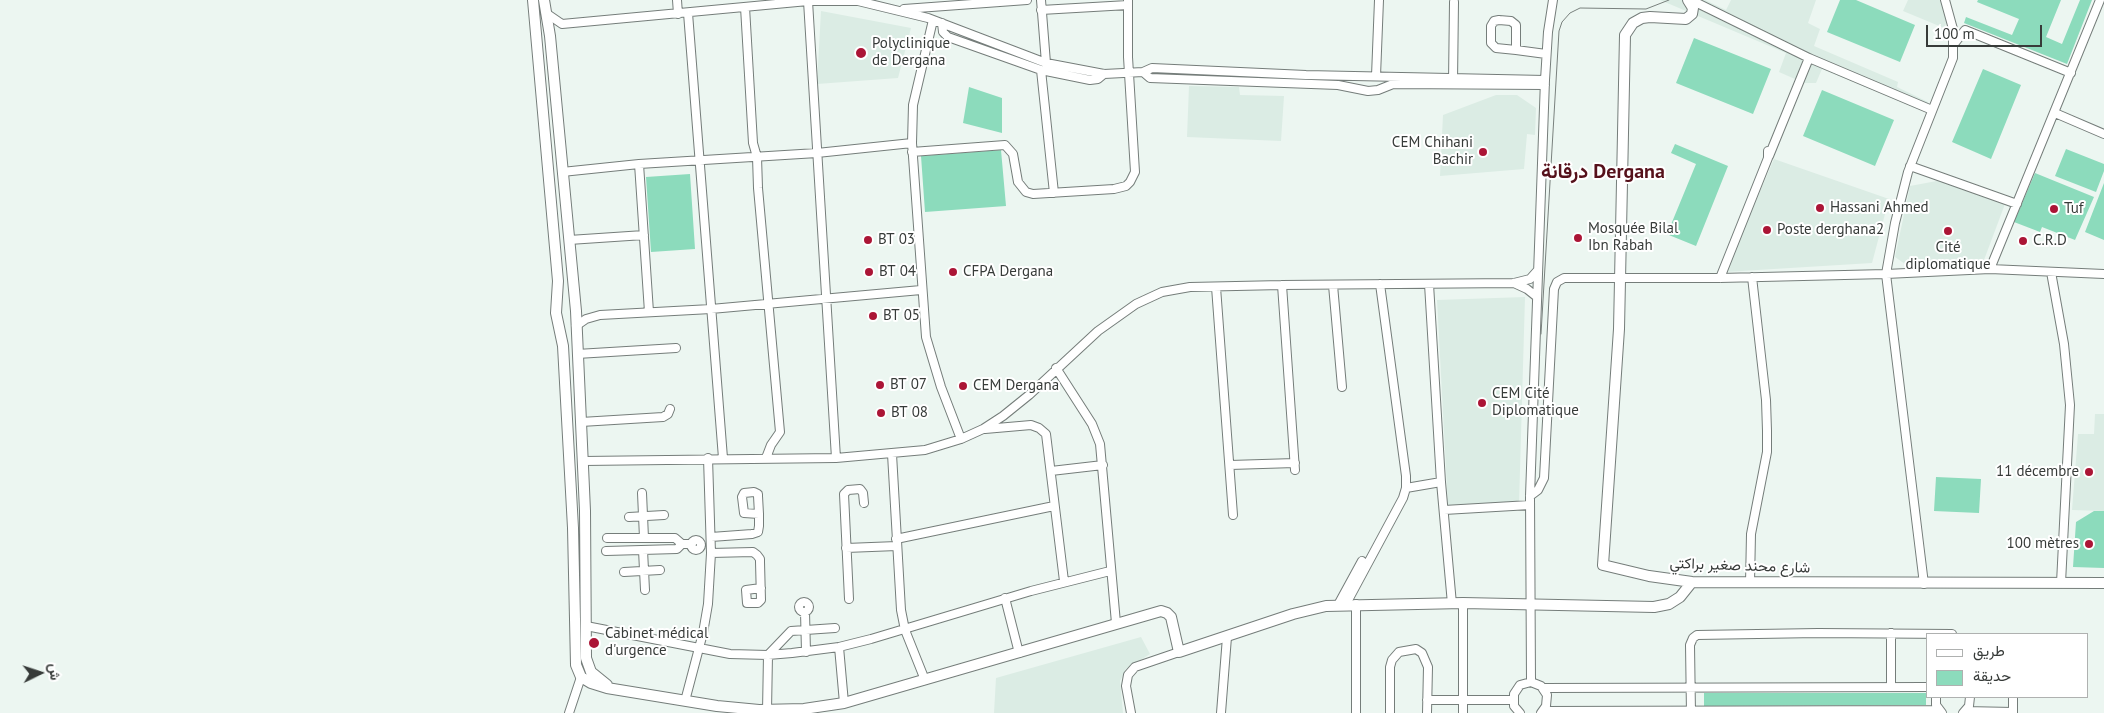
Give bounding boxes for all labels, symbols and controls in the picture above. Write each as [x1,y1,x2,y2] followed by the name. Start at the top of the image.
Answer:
[1929,15,2045,47] scale bar
[1934,24,1975,43] text: 100 m
[872,35,950,70] place label: Polyclinique de Dergana
[854,46,868,60] marker: Polyclinique de Dergana
[1392,134,1473,169] place label: CEM Chihani Bachir
[1477,146,1489,158] marker: CEM Chihani Bachir
[1541,160,1665,184] district label: درقانة Dergana
[1830,199,1929,217] place label: Hassani Ahmed
[2064,200,2084,218] place label: Tuf
[1814,202,1826,214] marker: Hassani Ahmed
[2048,203,2060,215] marker: Tuf
[1588,220,1678,255] place label: Mosquée Bilal Ibn Rabah
[1777,221,1884,239] place label: Poste derghana2
[1761,224,1773,236] marker: Poste derghana2
[1942,225,1954,237] marker: Cité diplomatique
[878,231,915,249] place label: BT 03
[1572,232,1584,244] marker: Mosquée Bilal Ibn Rabah
[2033,232,2067,250] place label: C.R.D
[862,234,874,246] marker: BT 03
[2017,235,2029,247] marker: C.R.D
[1905,239,1991,274] place label: Cité diplomatique
[879,263,916,281] place label: BT 04
[963,263,1053,281] place label: CFPA Dergana
[863,266,875,278] marker: BT 04
[947,266,959,278] marker: CFPA Dergana
[883,307,920,325] place label: BT 05
[867,310,879,322] marker: BT 05
[890,376,927,394] place label: BT 07
[973,377,1059,395] place label: CEM Dergana
[874,379,886,391] marker: BT 07
[957,380,969,392] marker: CEM Dergana
[1492,385,1579,420] place label: CEM Cité Diplomatique
[1476,397,1488,409] marker: CEM Cité Diplomatique
[891,404,928,422] place label: BT 08
[875,407,887,419] marker: BT 08
[1996,463,2079,481] place label: 11 décembre
[2083,466,2095,478] marker: 11 décembre
[2007,535,2079,553] place label: 100 mètres
[2083,538,2095,550] marker: 100 mètres
[1669,555,1811,577] street label: شارع محند صغير براكتي
[605,625,708,660] place label: Cabinet médical d'urgence
[1926,633,2089,698] legend
[587,636,601,650] marker: Cabinet médical d'urgence
[1973,641,2005,660] text: طريق
[15,648,65,698] north arrow
[45,663,65,681] text: ش
[1973,666,2011,685] text: حديقة

